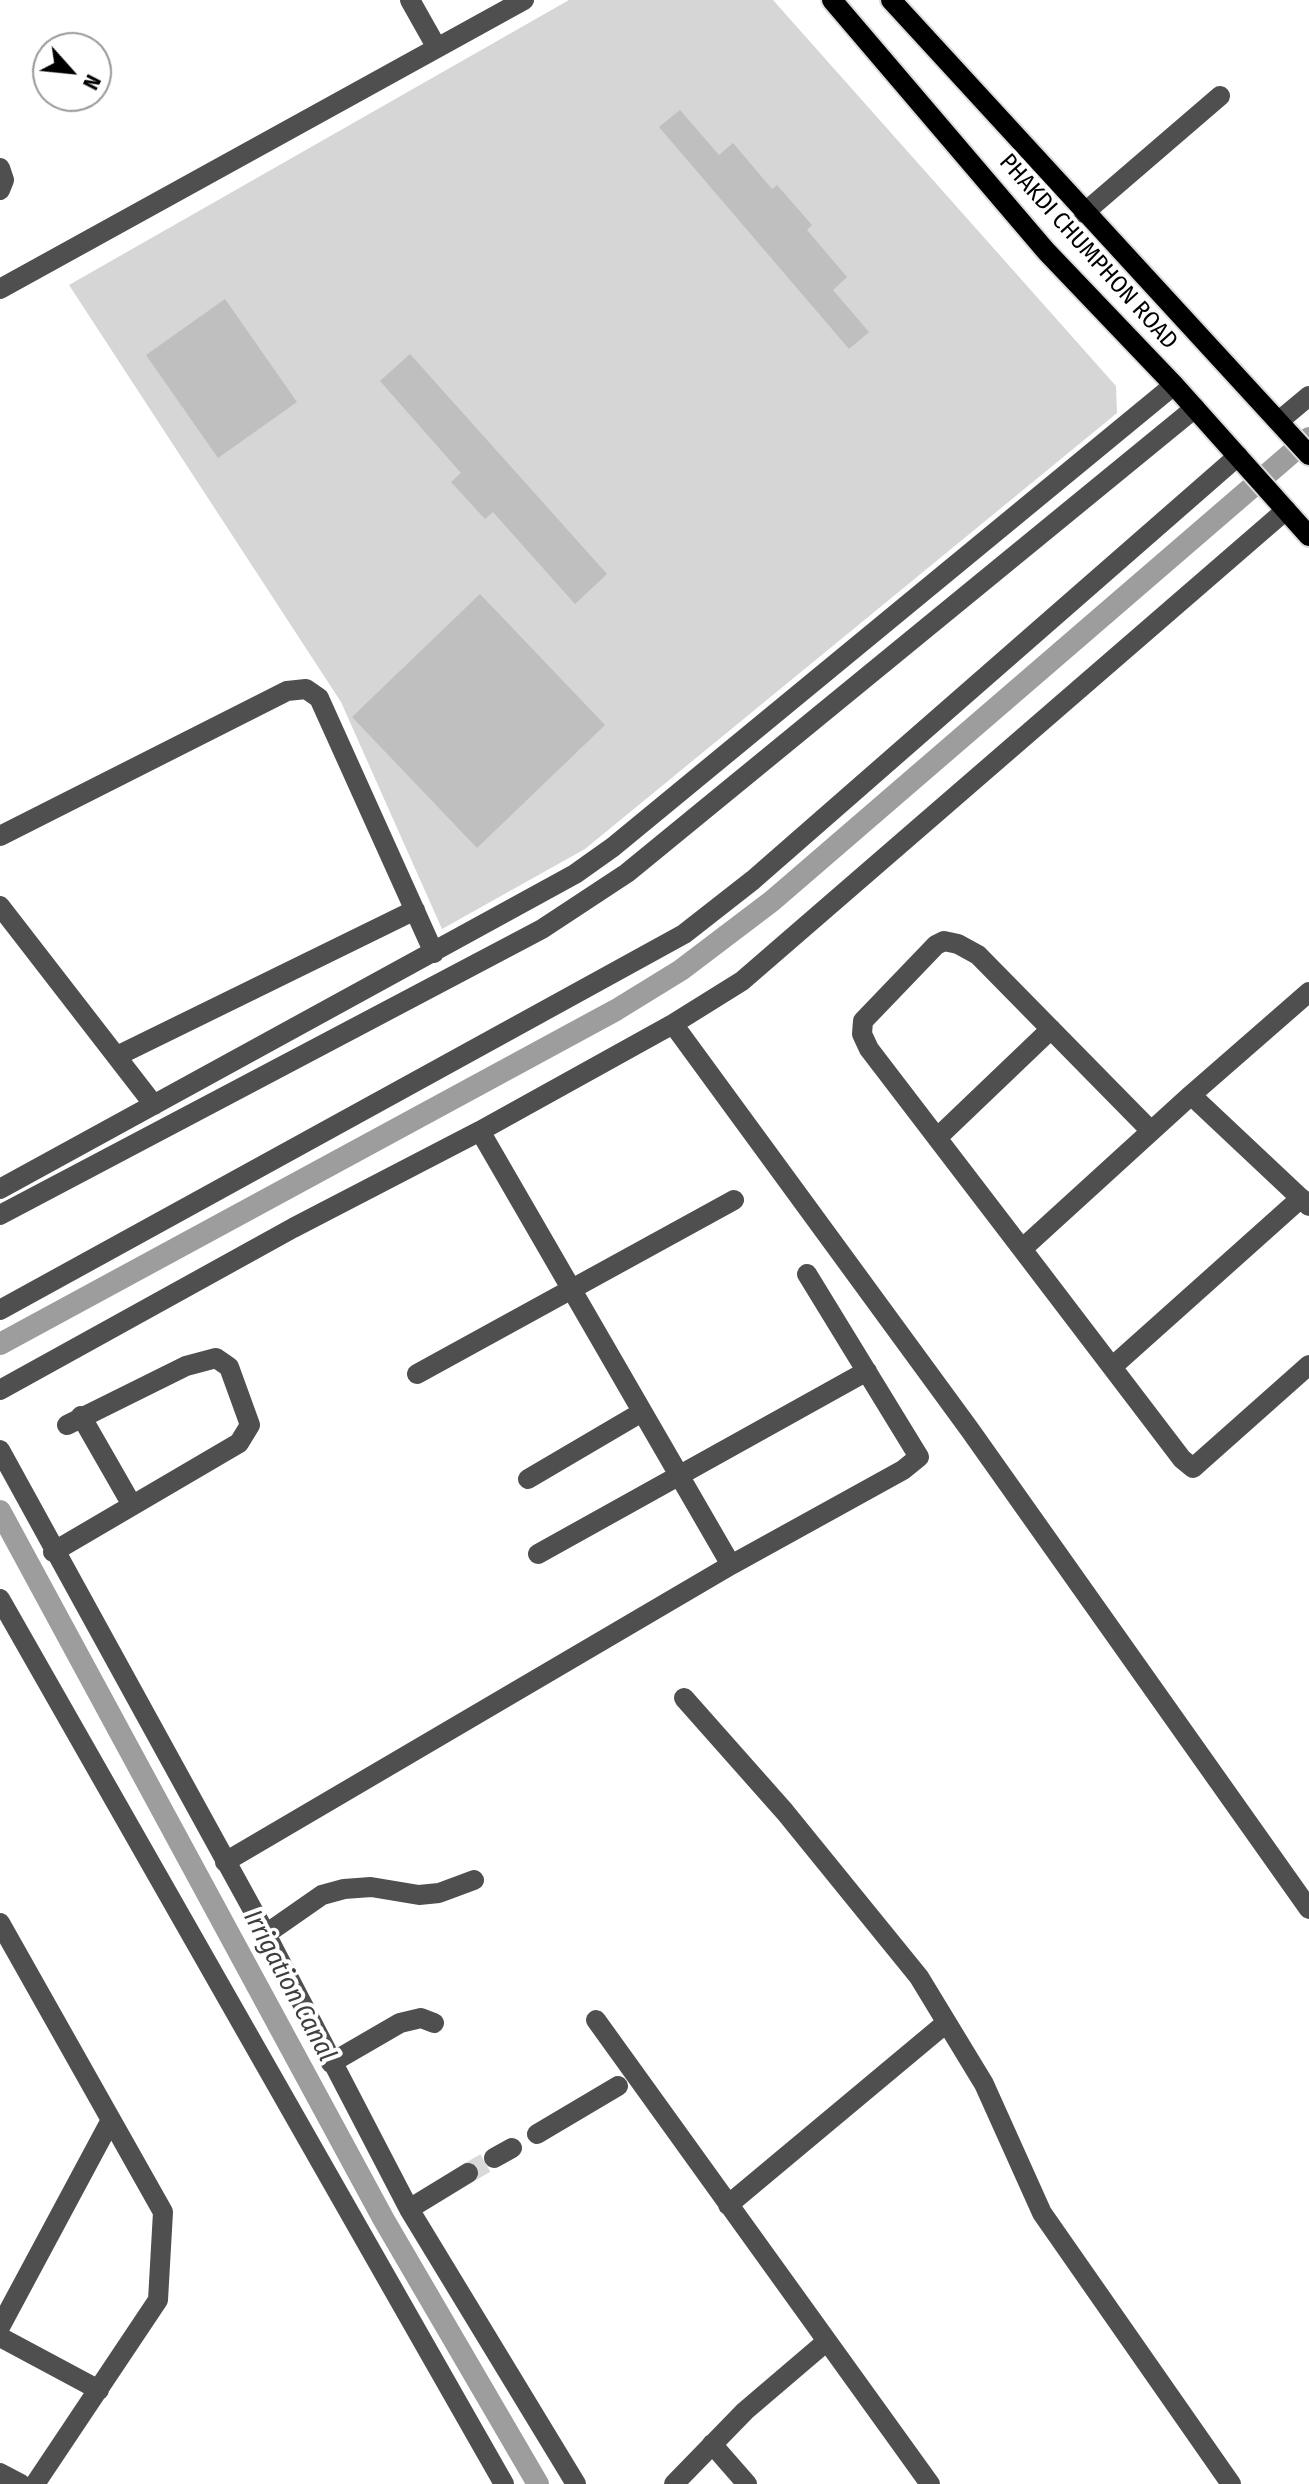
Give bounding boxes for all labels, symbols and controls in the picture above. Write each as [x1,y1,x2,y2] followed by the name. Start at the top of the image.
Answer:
[32,32,112,112] north arrow
[77,70,107,94] text: N
[993,148,1183,356] street label: PHAKDI CHUMPHON ROAD
[236,1905,342,2067] water label: Irrigation Canal

